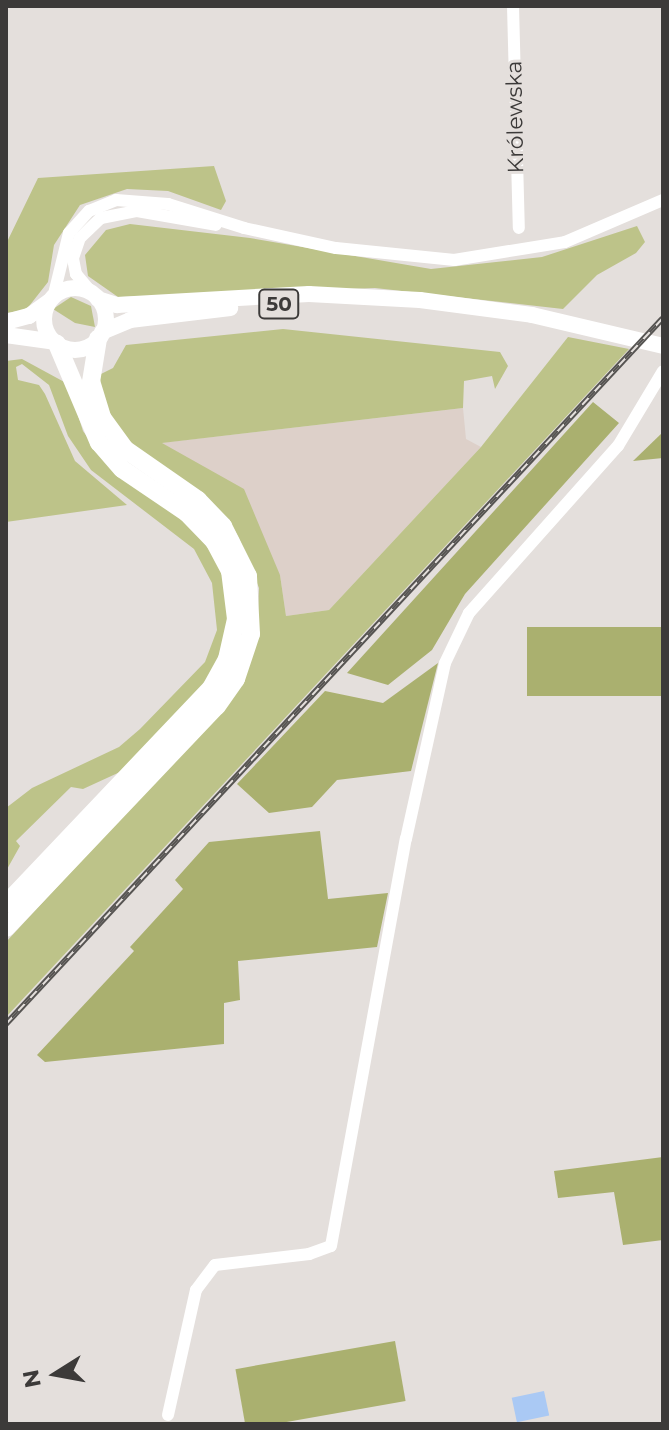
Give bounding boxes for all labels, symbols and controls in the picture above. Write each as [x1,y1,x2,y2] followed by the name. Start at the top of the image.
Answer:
[501,60,529,174] street label: Królewska
[257,288,301,320] road number: 50
[16,1334,96,1414] north arrow
[17,1367,47,1390] text: N

